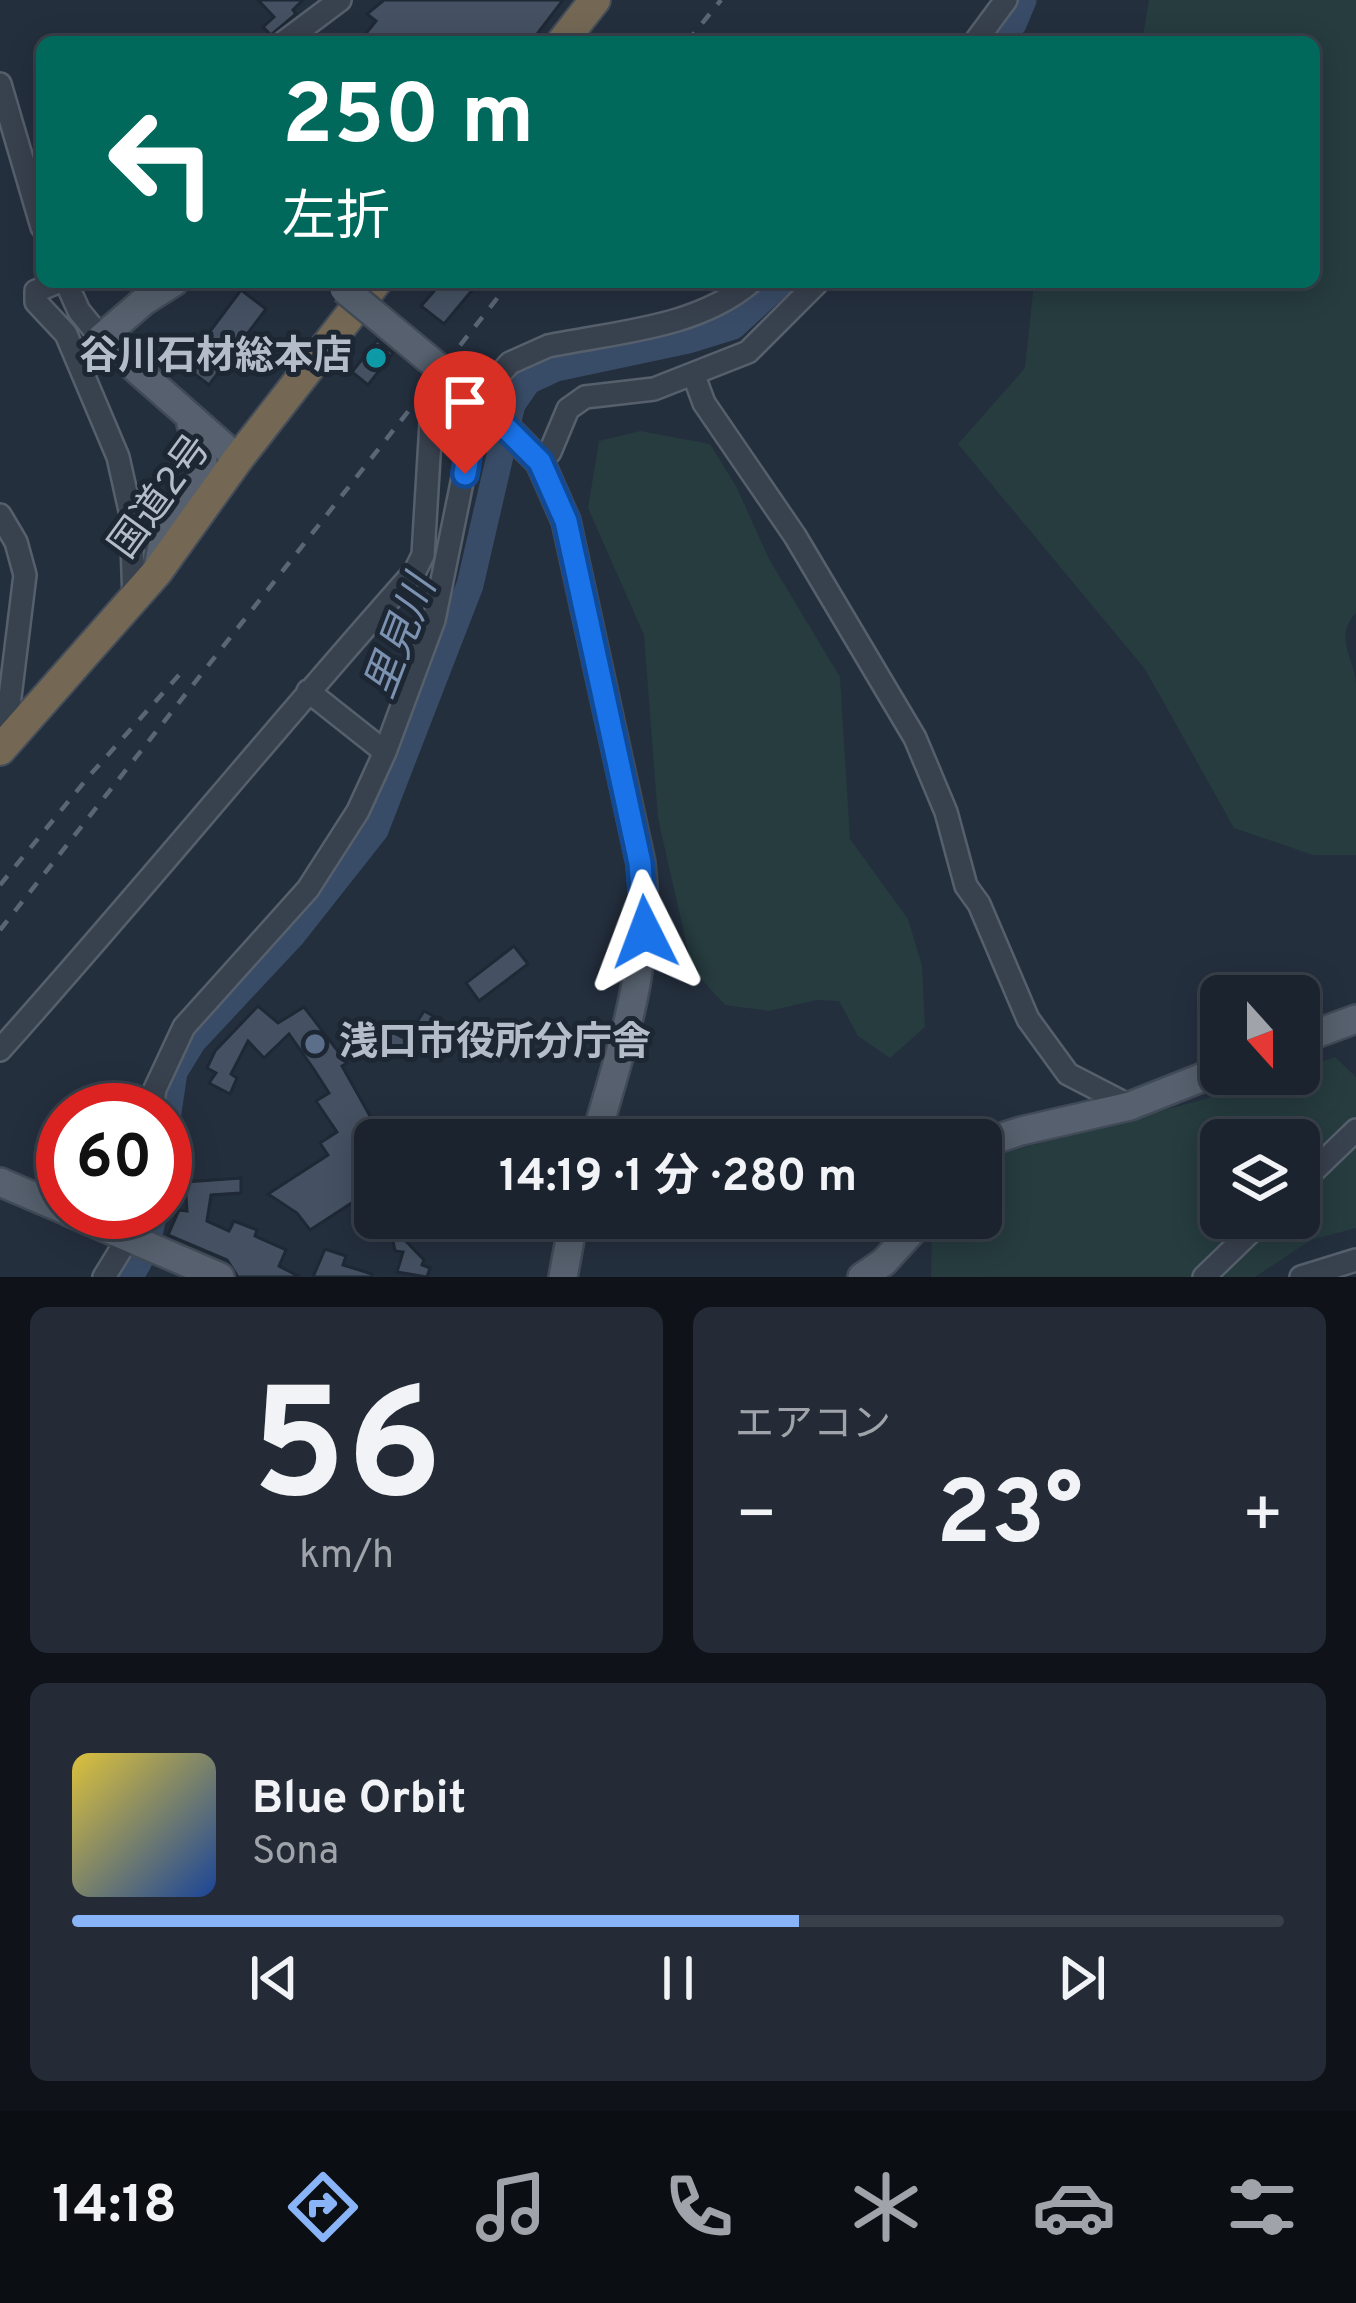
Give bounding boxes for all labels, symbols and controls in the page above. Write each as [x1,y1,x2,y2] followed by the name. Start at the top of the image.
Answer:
[282,67,534,173] text: 250 m
[84,84,240,240] icon: left
[282,186,390,255] text: 左折
[79,334,352,383] place label: 谷川石材総本店
[363,345,389,371] marker: 谷川石材総本店
[414,351,516,474] pin
[432,369,498,435] icon: arrive
[101,427,223,569] street label: 国道2号
[356,566,452,706] water label: 里見川
[582,869,708,995] position arrow
[1200,975,1320,1095] north arrow
[1200,975,1320,1239] map controls
[339,1020,651,1069] place label: 浅口市役所分庁舎
[302,1031,328,1057] marker: 浅口市役所分庁舎
[36,1083,192,1239] speed limit sign: 60
[1200,1119,1320,1239] button: layers
[499,1150,857,1207] text: 14:19 · 1 分 · 280 m
[251,1356,442,1554] text: 56
[735,1402,891,1451] text: エアコン
[936,1462,1083,1575] text: 23°
[735,1477,778,1560] text: −
[1241,1477,1284,1560] text: +
[299,1533,394,1582] text: km/h
[252,1772,466,1829] text: Blue Orbit
[252,1829,339,1878] text: Sona
[241,1945,307,2011] icon: previous
[645,1945,711,2011] icon: pause
[1049,1945,1115,2011] icon: next
[281,2165,365,2249] icon: directions
[469,2165,553,2249] icon: music
[657,2165,741,2249] icon: phone
[844,2165,928,2249] icon: climate
[1032,2165,1116,2249] icon: car
[1220,2165,1304,2249] icon: filters
[52,2173,177,2242] text: 14:18

